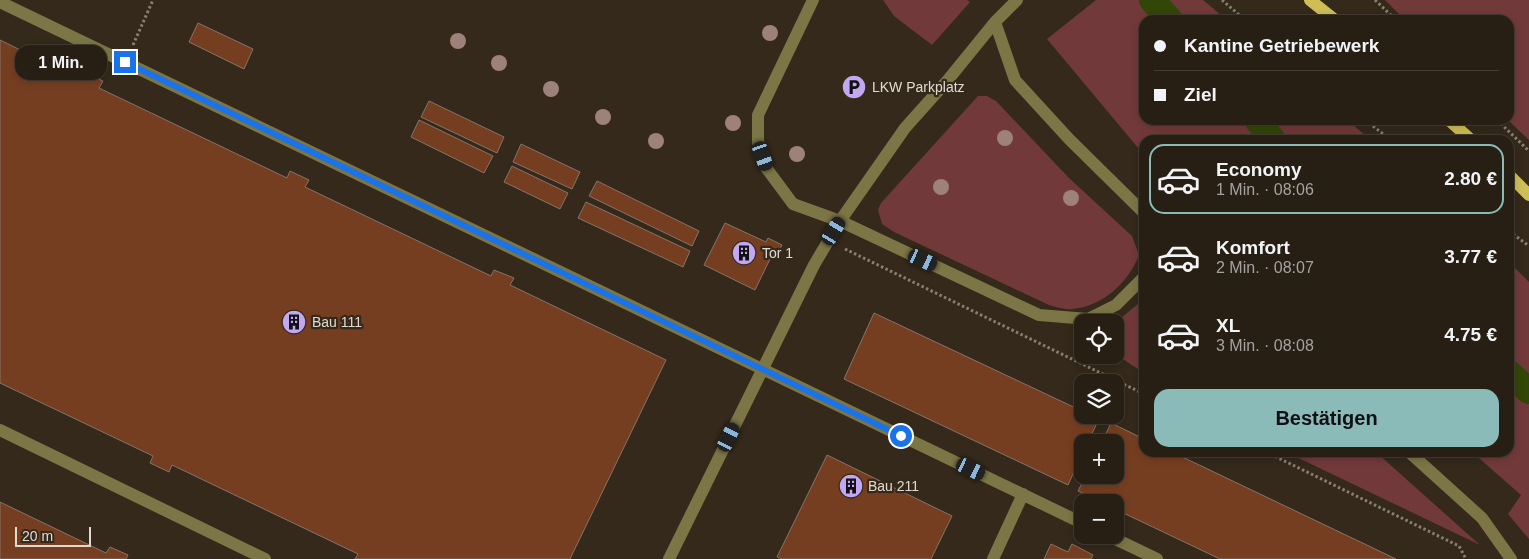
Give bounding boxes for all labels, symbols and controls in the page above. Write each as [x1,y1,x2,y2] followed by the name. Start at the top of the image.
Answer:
[1184,35,1379,56] text: Kantine Getriebewerk
[15,44,108,80] callout: 1 Min.
[114,51,136,73] route end
[38,54,84,71] text: 1 Min.
[841,74,867,100] parking icon: LKW Parkplatz
[872,79,965,95] place label: LKW Parkplatz
[1184,84,1217,105] text: Ziel
[751,139,774,173] car
[1156,157,1201,202] icon: car
[1216,159,1302,180] text: Economy
[1444,168,1497,189] text: 2.80 €
[1216,181,1314,198] text: 1 Min. · 08:06
[819,214,848,248] car
[1156,235,1201,280] icon: car
[1216,237,1290,258] text: Komfort
[731,240,757,266] building icon: Tor 1
[762,245,793,261] place label: Tor 1
[1444,246,1497,267] text: 3.77 €
[906,247,939,273] car
[1216,259,1314,276] text: 2 Min. · 08:07
[281,309,307,335] building icon: Bau 111
[1156,313,1201,358] icon: car
[312,314,362,330] place label: Bau 111
[1074,314,1124,544] map controls
[1074,314,1124,364] button: locate
[1216,315,1240,336] text: XL
[1444,324,1497,345] text: 4.75 €
[1216,337,1314,354] text: 3 Min. · 08:08
[1074,374,1124,424] button: layers
[1154,389,1499,447] button: Bestätigen
[715,420,742,454] car
[890,425,912,447] route start
[1074,434,1124,484] button: +
[954,456,987,482] car
[838,473,864,499] building icon: Bau 211
[868,478,919,494] place label: Bau 211
[1074,494,1124,544] button: −
[15,524,91,547] scale bar
[22,528,53,544] text: 20 m

